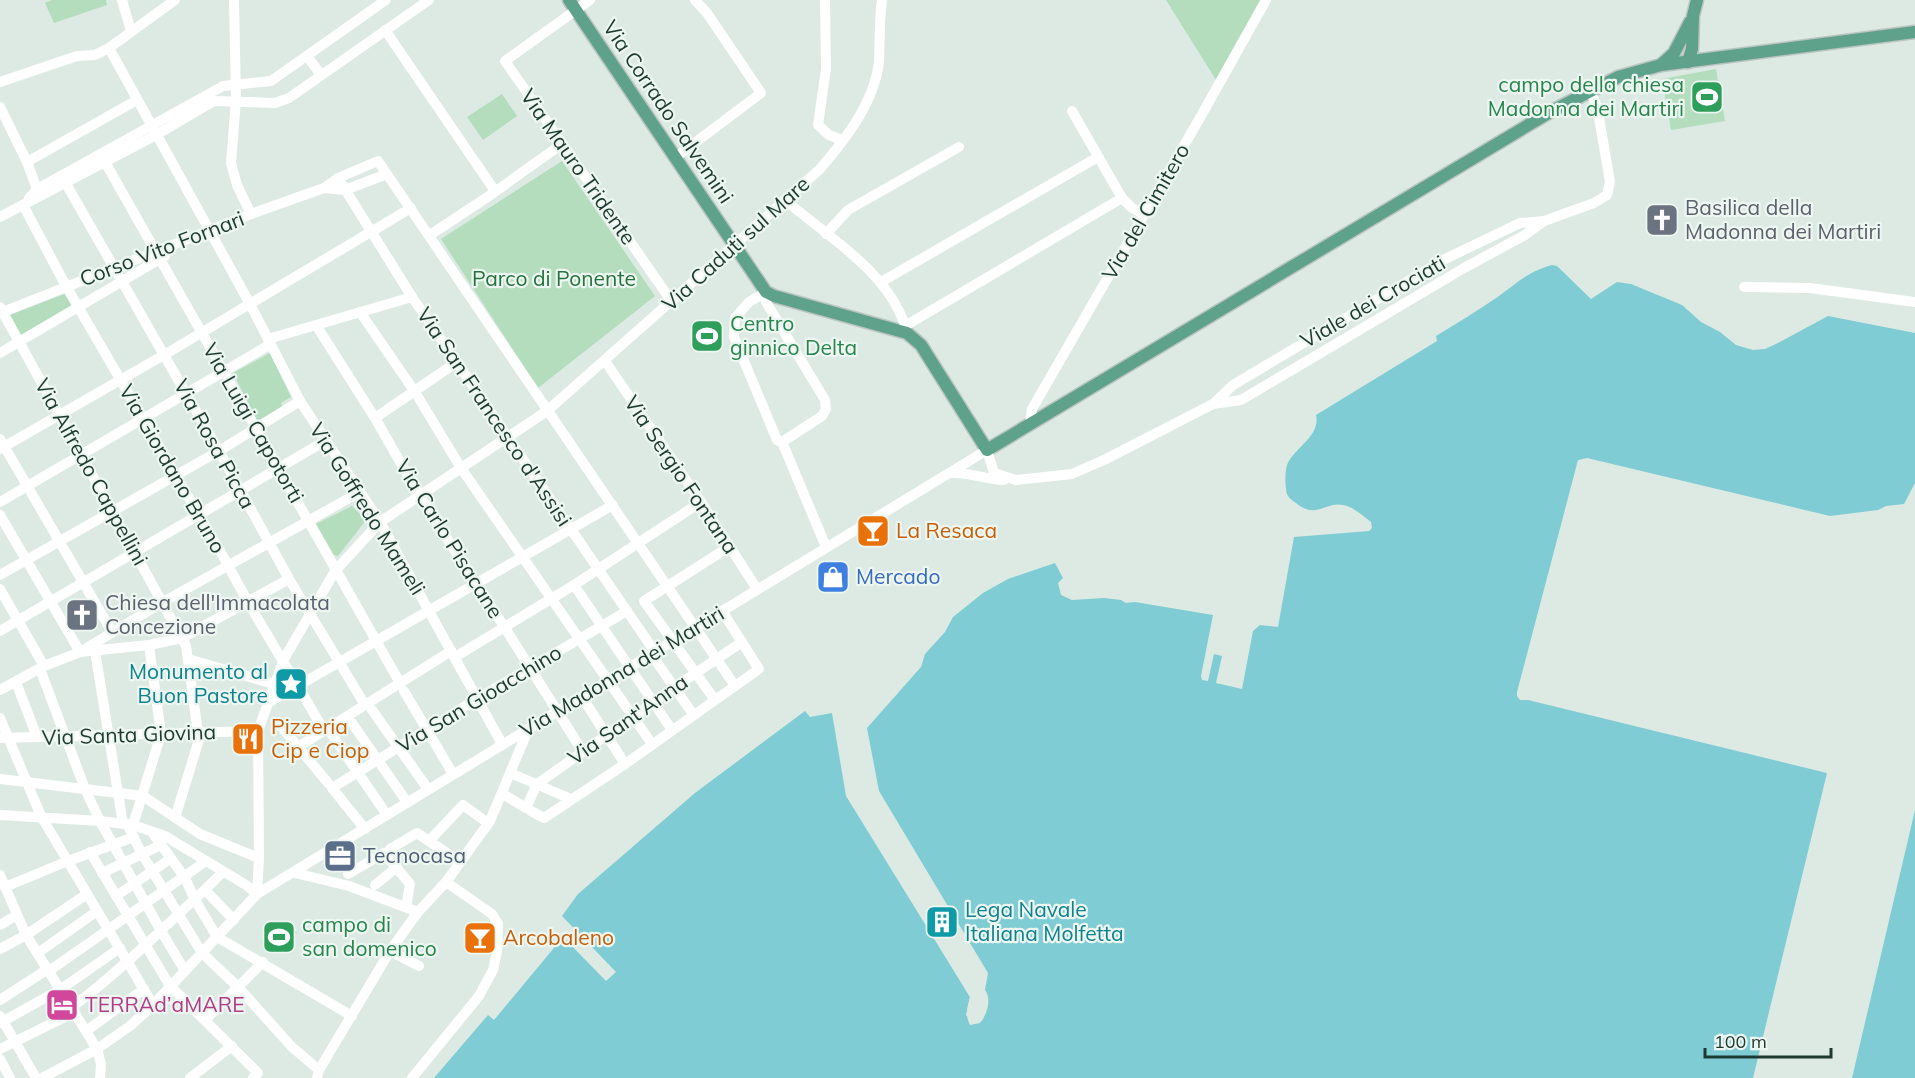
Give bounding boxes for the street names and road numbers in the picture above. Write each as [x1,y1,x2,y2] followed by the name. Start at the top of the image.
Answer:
[598,15,740,208] street label: Via Corrado Salvemini
[515,84,642,249] street label: Via Mauro Tridente
[1096,139,1195,284] street label: Via del Cimitero
[656,170,814,316] street label: Via Caduti sul Mare
[76,205,248,291] street label: Corso Vito Fornari
[1295,249,1450,353] street label: Viale dei Crociati
[412,302,578,531] street label: Via San Francesco d'Assisi
[198,338,310,507] street label: Via Luigi Capotorti
[30,373,154,570] street label: Via Alfredo Cappellini
[169,374,261,513] street label: Via Rosa Picca
[114,379,232,558] street label: Via Giordano Bruno
[619,390,744,559] street label: Via Sergio Fontana
[304,417,431,599] street label: Via Goffredo Mameli
[390,454,509,623] street label: Via Carlo Pisacane
[515,600,728,743] street label: Via Madonna dei Martiri
[391,639,566,758] street label: Via San Gioacchino
[562,668,692,770] street label: Via Sant'Anna
[41,718,217,750] street label: Via Santa Giovina

